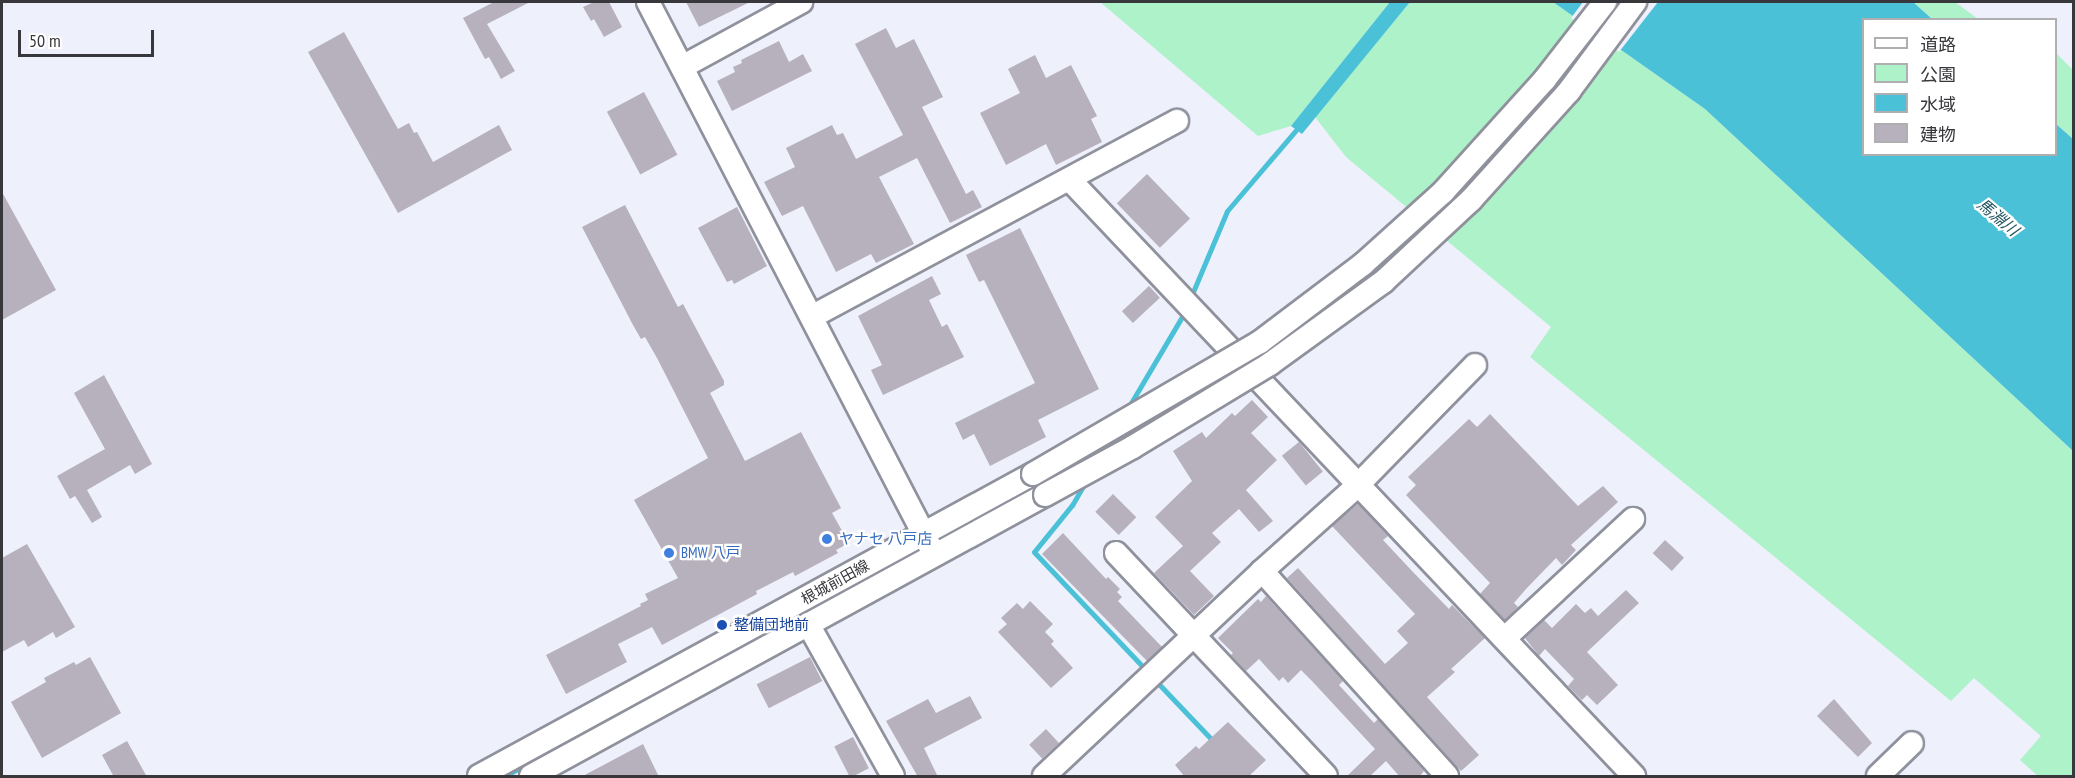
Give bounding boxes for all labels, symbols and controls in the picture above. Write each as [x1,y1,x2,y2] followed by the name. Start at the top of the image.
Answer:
[21,18,158,56] scale bar
[1862,18,2057,156] legend
[29,29,61,52] text: 50 m
[1920,33,1956,56] text: 道路
[1920,63,1956,86] text: 公園
[1920,93,1956,116] text: 水域
[1920,123,1956,146] text: 建物
[1973,194,2023,240] water label: 馬淵川
[839,530,932,548] place label: ヤナセ 八戸店
[820,532,834,546] marker: ヤナセ 八戸店
[681,544,741,562] place label: BMW 八戸
[662,546,676,560] marker: BMW 八戸
[798,556,872,608] street label: 根城前田線
[734,616,809,634] place label: 整備団地前
[715,618,729,632] marker: 整備団地前

